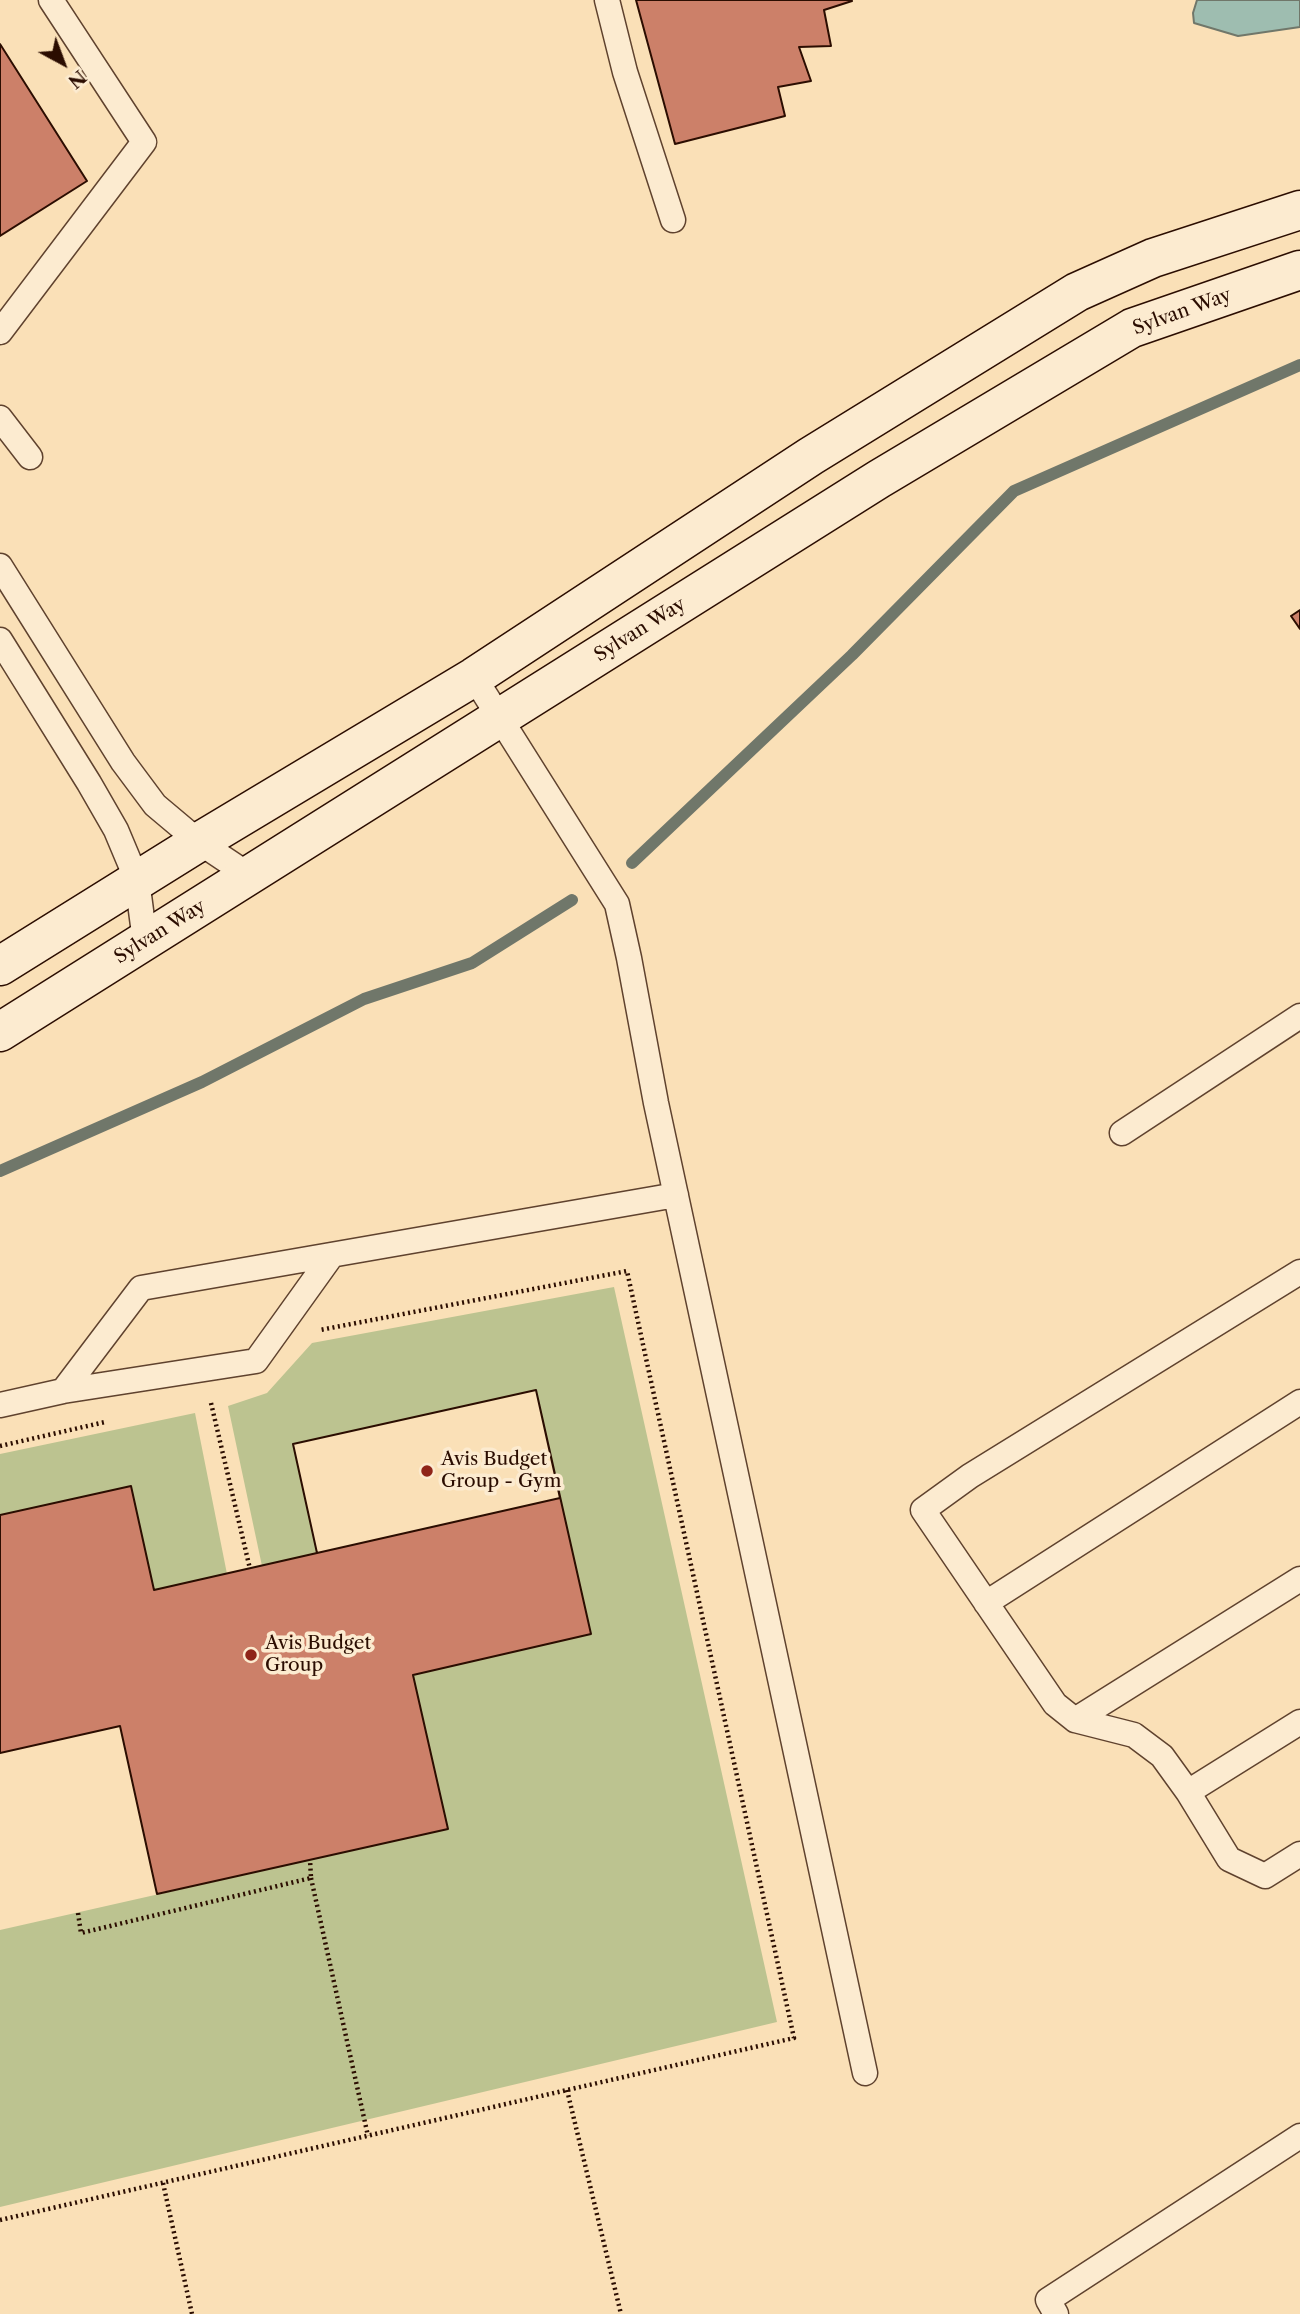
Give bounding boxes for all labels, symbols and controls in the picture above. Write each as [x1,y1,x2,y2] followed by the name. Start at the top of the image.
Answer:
[28,28,98,98] north arrow
[63,65,91,93] text: N
[1130,284,1234,340] street label: Sylvan Way
[590,593,690,667] street label: Sylvan Way
[110,895,210,969] street label: Sylvan Way
[441,1449,561,1493] place label: Avis Budget Group - Gym
[419,1463,435,1479] marker: Avis Budget Group - Gym
[265,1633,371,1677] place label: Avis Budget Group
[243,1647,259,1663] marker: Avis Budget Group

